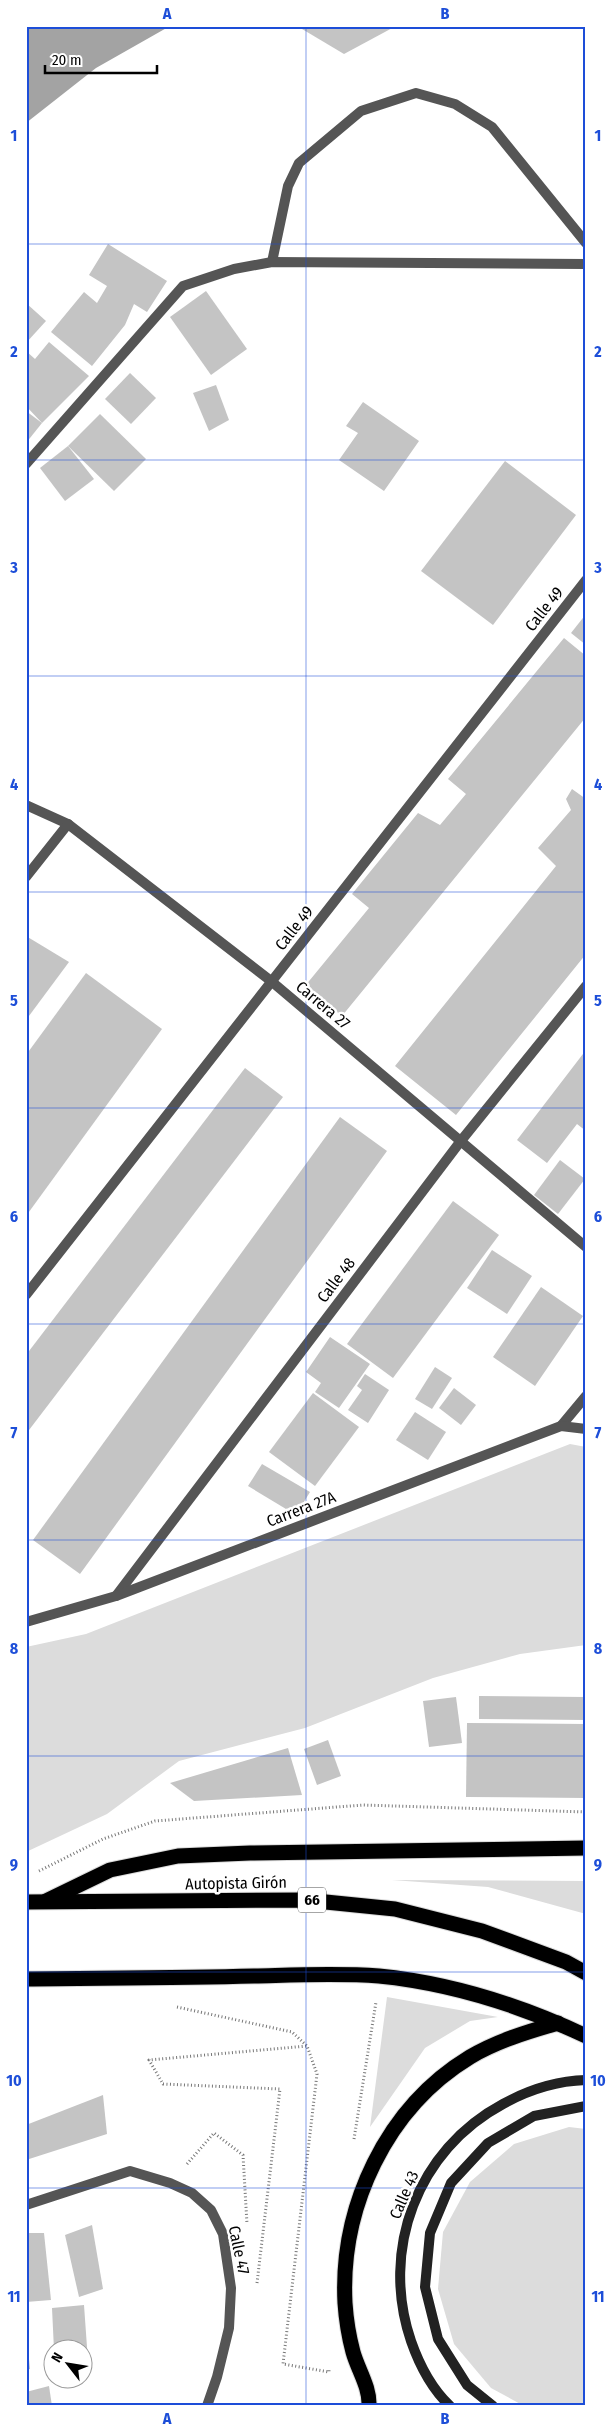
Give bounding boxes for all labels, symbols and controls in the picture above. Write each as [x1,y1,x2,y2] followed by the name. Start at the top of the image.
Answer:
[162,4,172,23] text: A
[441,4,450,23] text: B
[45,42,158,74] scale bar
[52,51,82,69] text: 20 m
[11,126,17,145] text: 1
[595,126,601,145] text: 1
[9,342,18,361] text: 2
[593,342,602,361] text: 2
[9,558,18,577] text: 3
[593,558,602,577] text: 3
[521,583,567,635] street label: Calle 49
[10,775,18,794] text: 4
[594,775,602,794] text: 4
[271,902,317,954] street label: Calle 49
[292,977,354,1033] street label: Carrera 27
[10,991,18,1010] text: 5
[594,991,602,1010] text: 5
[10,1207,18,1226] text: 6
[594,1207,602,1226] text: 6
[313,1254,359,1306] street label: Calle 48
[11,1423,18,1442] text: 7
[595,1423,602,1442] text: 7
[264,1487,339,1531] street label: Carrera 27A
[10,1639,19,1658] text: 8
[594,1639,603,1658] text: 8
[10,1855,18,1874] text: 9
[594,1855,602,1874] text: 9
[185,1873,287,1893] street label: Autopista Girón
[298,1888,326,1912] road number: 66
[6,2071,22,2090] text: 10
[590,2071,606,2090] text: 10
[385,2168,423,2222] street label: Calle 43
[225,2224,254,2277] street label: Calle 47
[7,2287,21,2306] text: 11
[591,2287,605,2306] text: 11
[42,2340,92,2390] north arrow
[48,2350,67,2366] text: N
[162,2409,172,2428] text: A
[441,2409,450,2428] text: B

